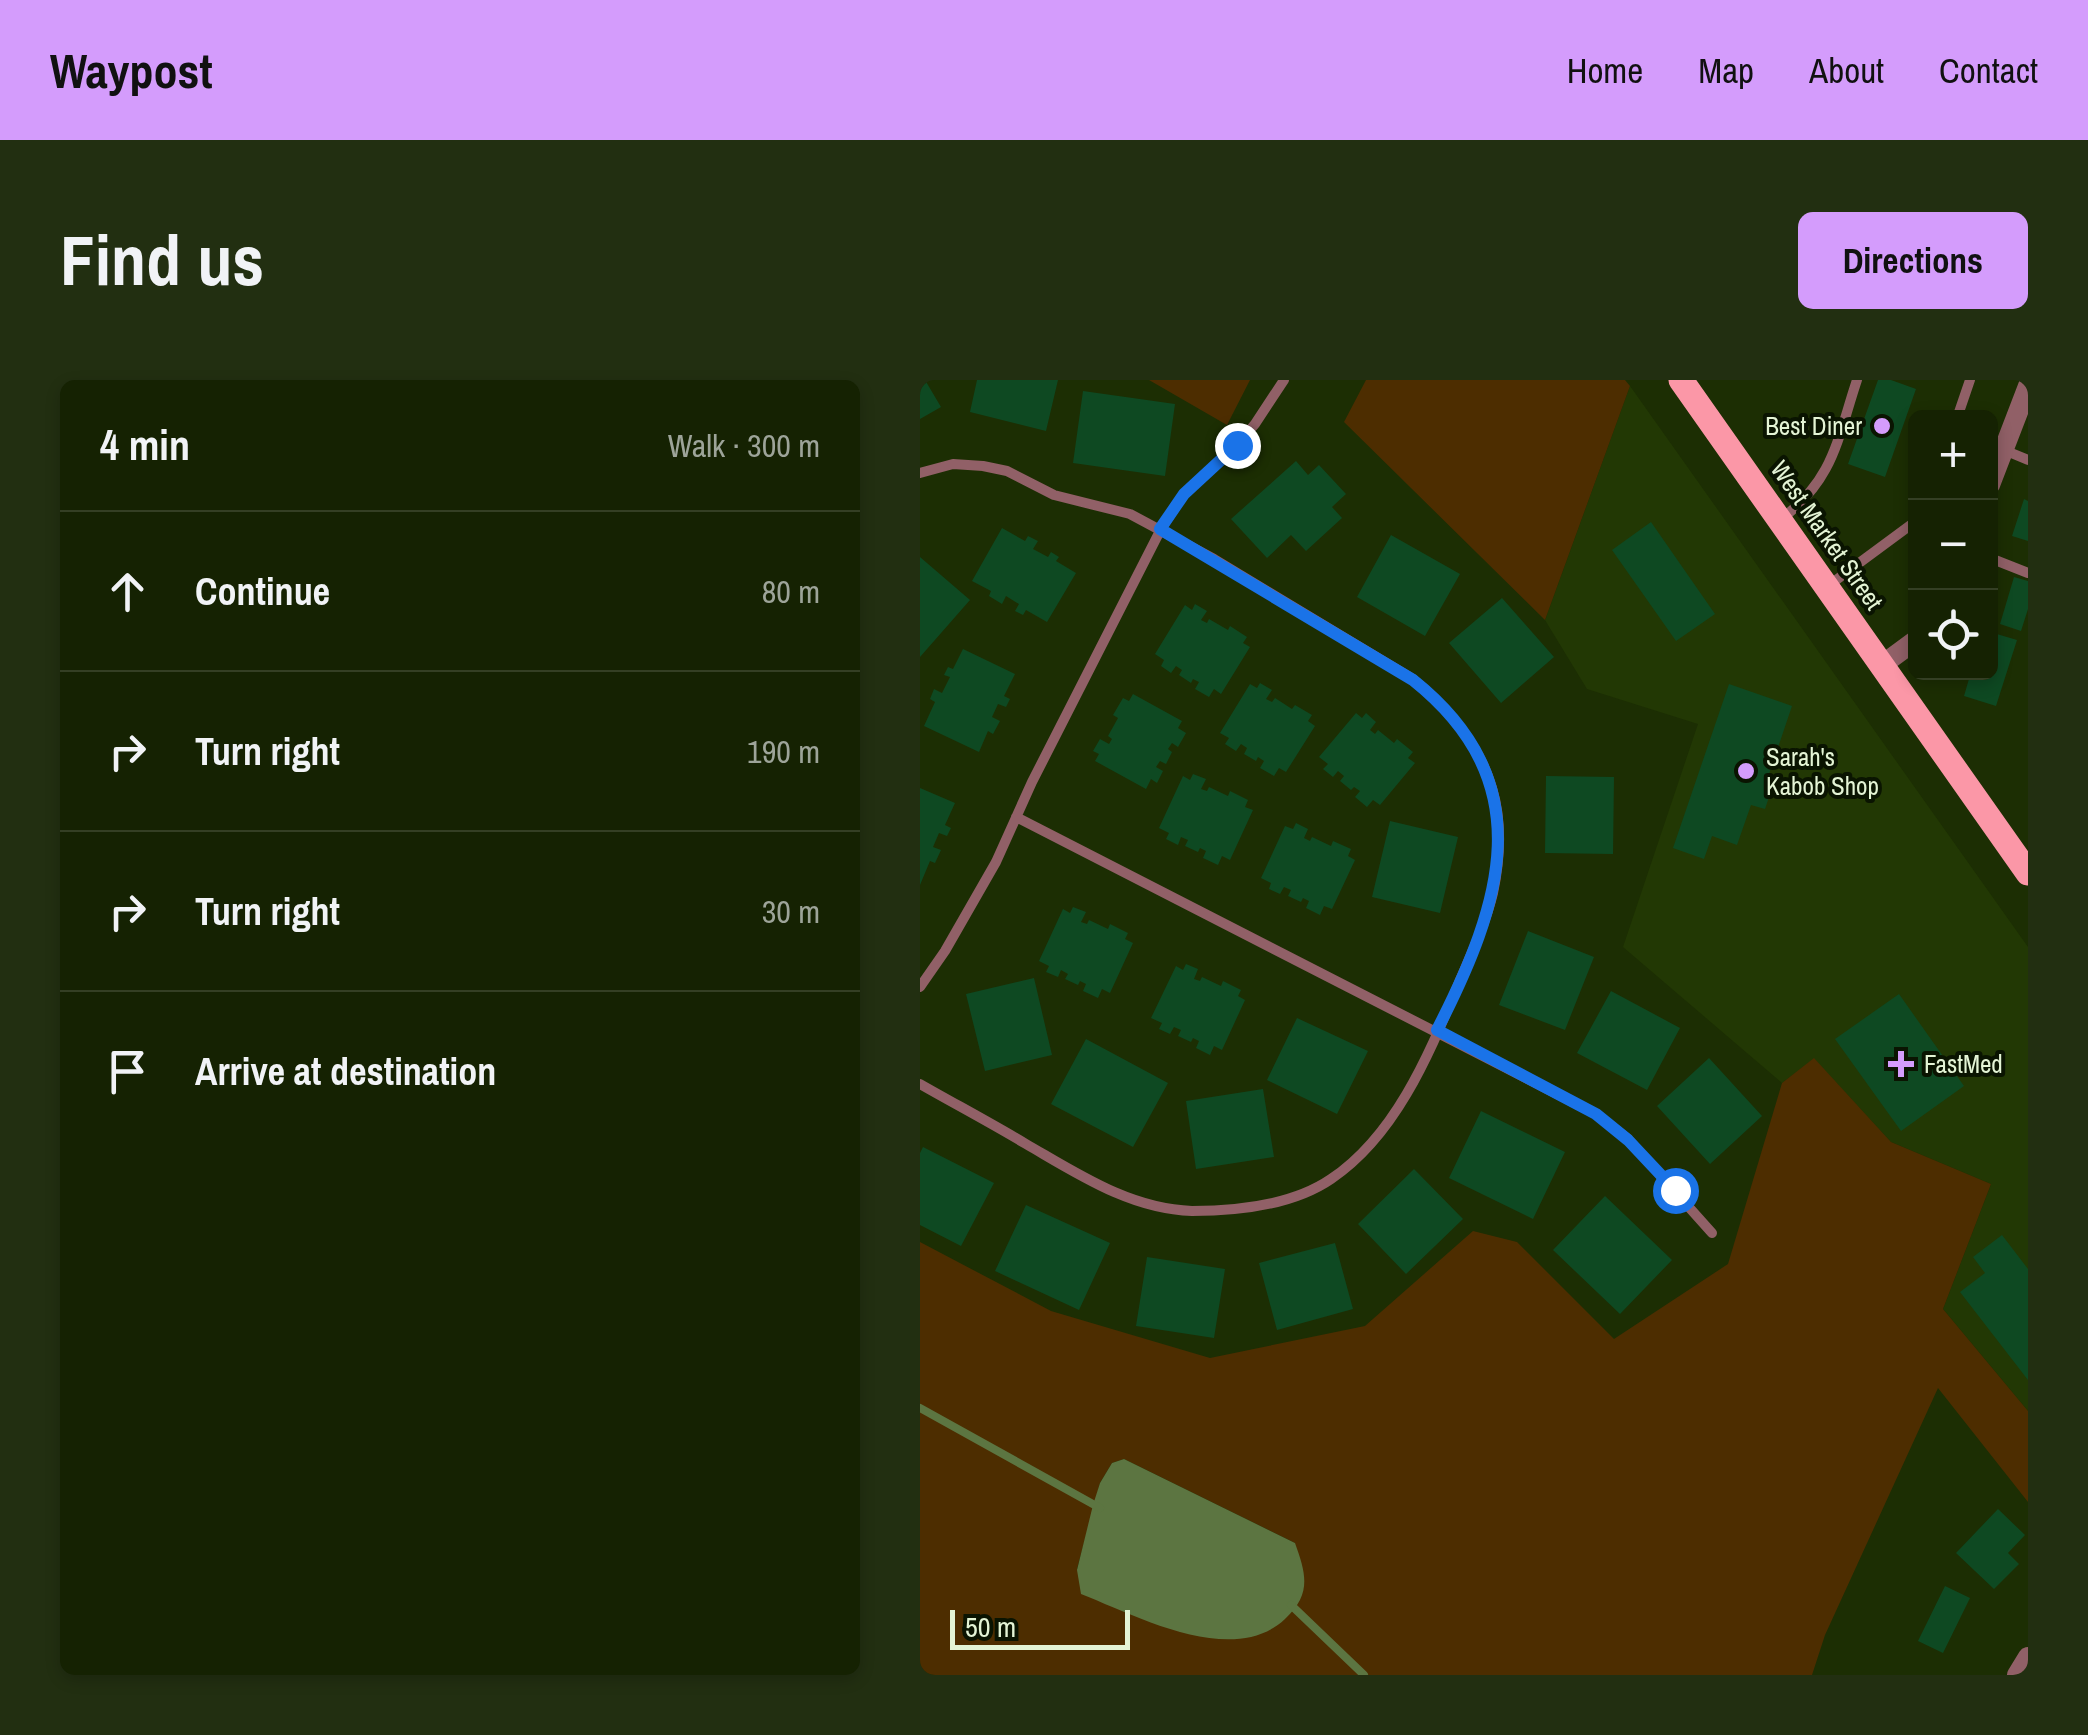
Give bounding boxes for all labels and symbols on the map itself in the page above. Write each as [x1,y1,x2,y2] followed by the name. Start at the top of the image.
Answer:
[1765,409,1862,443] place label: Best Diner
[1871,415,1893,437] marker: Best Diner
[1215,423,1261,469] route end
[1763,454,1891,617] street label: West Market Street
[1766,740,1879,803] place label: Sarah's Kabob Shop
[1735,760,1757,782] marker: Sarah's Kabob Shop
[1924,1047,2003,1081] place label: FastMed
[1888,1051,1914,1077] marker: FastMed
[1653,1168,1699,1214] route start
[950,1605,1130,1650] scale bar

